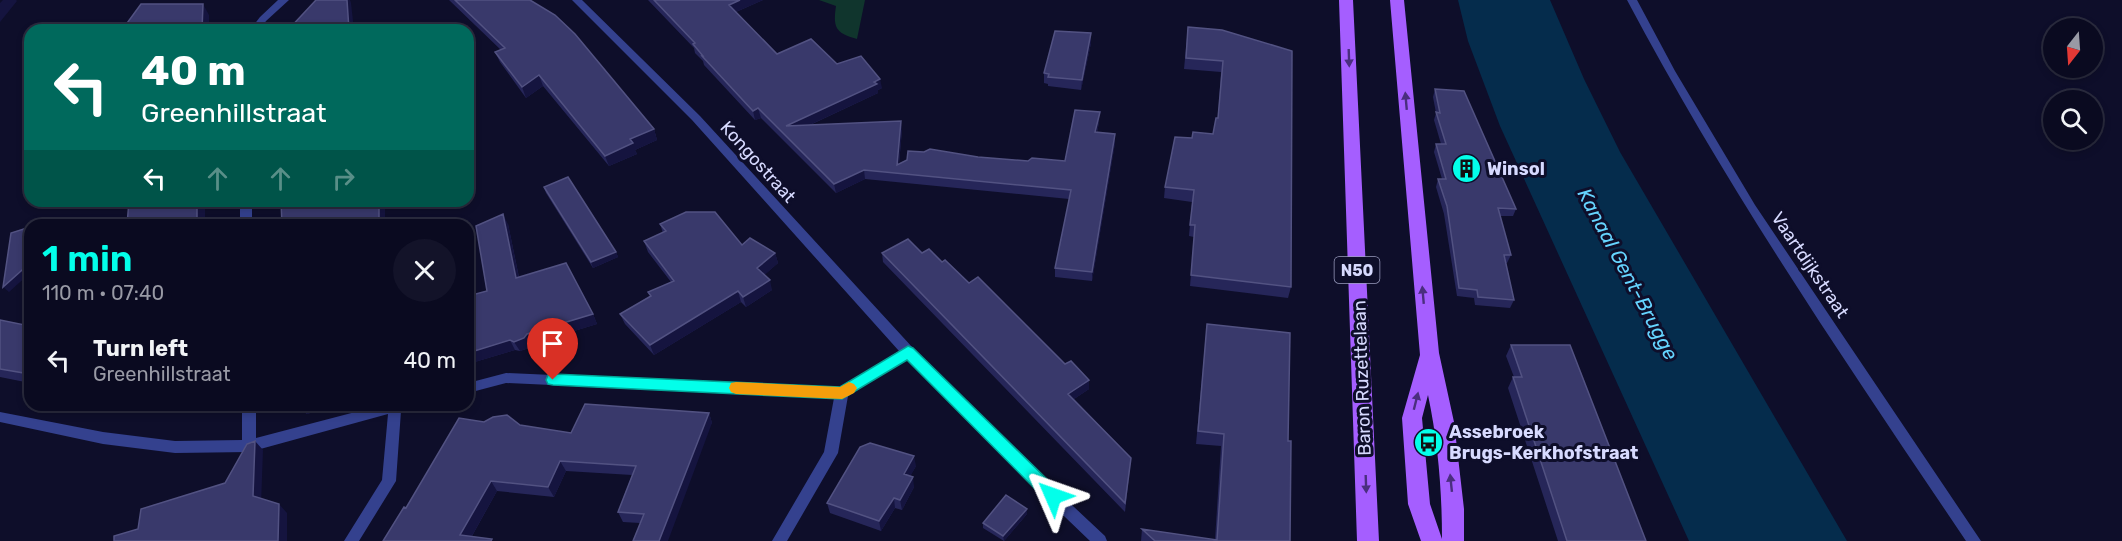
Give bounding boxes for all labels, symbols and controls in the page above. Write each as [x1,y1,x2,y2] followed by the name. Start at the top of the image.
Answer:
[2043,18,2103,78] north arrow
[2043,18,2103,150] map controls
[141,46,246,96] text: 40 m
[42,48,120,126] icon: left
[1344,49,1353,68] one-way arrow
[2043,90,2103,150] button: search
[1401,91,1411,110] one-way arrow
[141,97,327,129] text: Greenhillstraat
[716,117,800,207] street label: Kongostraat
[1450,153,1482,185] building icon: Winsol
[1487,158,1545,180] place label: Winsol
[138,162,171,195] icon: left
[201,162,234,195] icon: ahead
[264,162,297,195] icon: ahead
[327,162,360,195] icon: right
[1573,184,1683,364] water label: Kanaal Gent-Brugge
[1766,208,1854,322] street label: Vaartdijkstraat
[42,237,133,280] text: 1 min
[393,239,456,302] button: close
[1334,257,1380,283] road number: N50
[42,281,164,305] text: 110 m · 07:40
[1418,286,1428,305] one-way arrow
[1348,300,1376,456] street label: Baron Ruzettelaan
[527,318,578,380] pin
[536,327,569,360] icon: arrive
[93,335,188,362] text: Turn left
[42,344,75,377] icon: left
[403,347,456,374] text: 40 m
[93,362,231,386] text: Greenhillstraat
[1412,392,1422,411] one-way arrow
[1449,421,1638,464] place label: Assebroek Brugs-Kerkhofstraat
[1412,426,1444,458] bus stop icon: Assebroek Brugs-Kerkhofstraat
[1021,464,1085,528] position arrow
[1446,473,1456,492] one-way arrow
[1361,475,1370,494] one-way arrow

